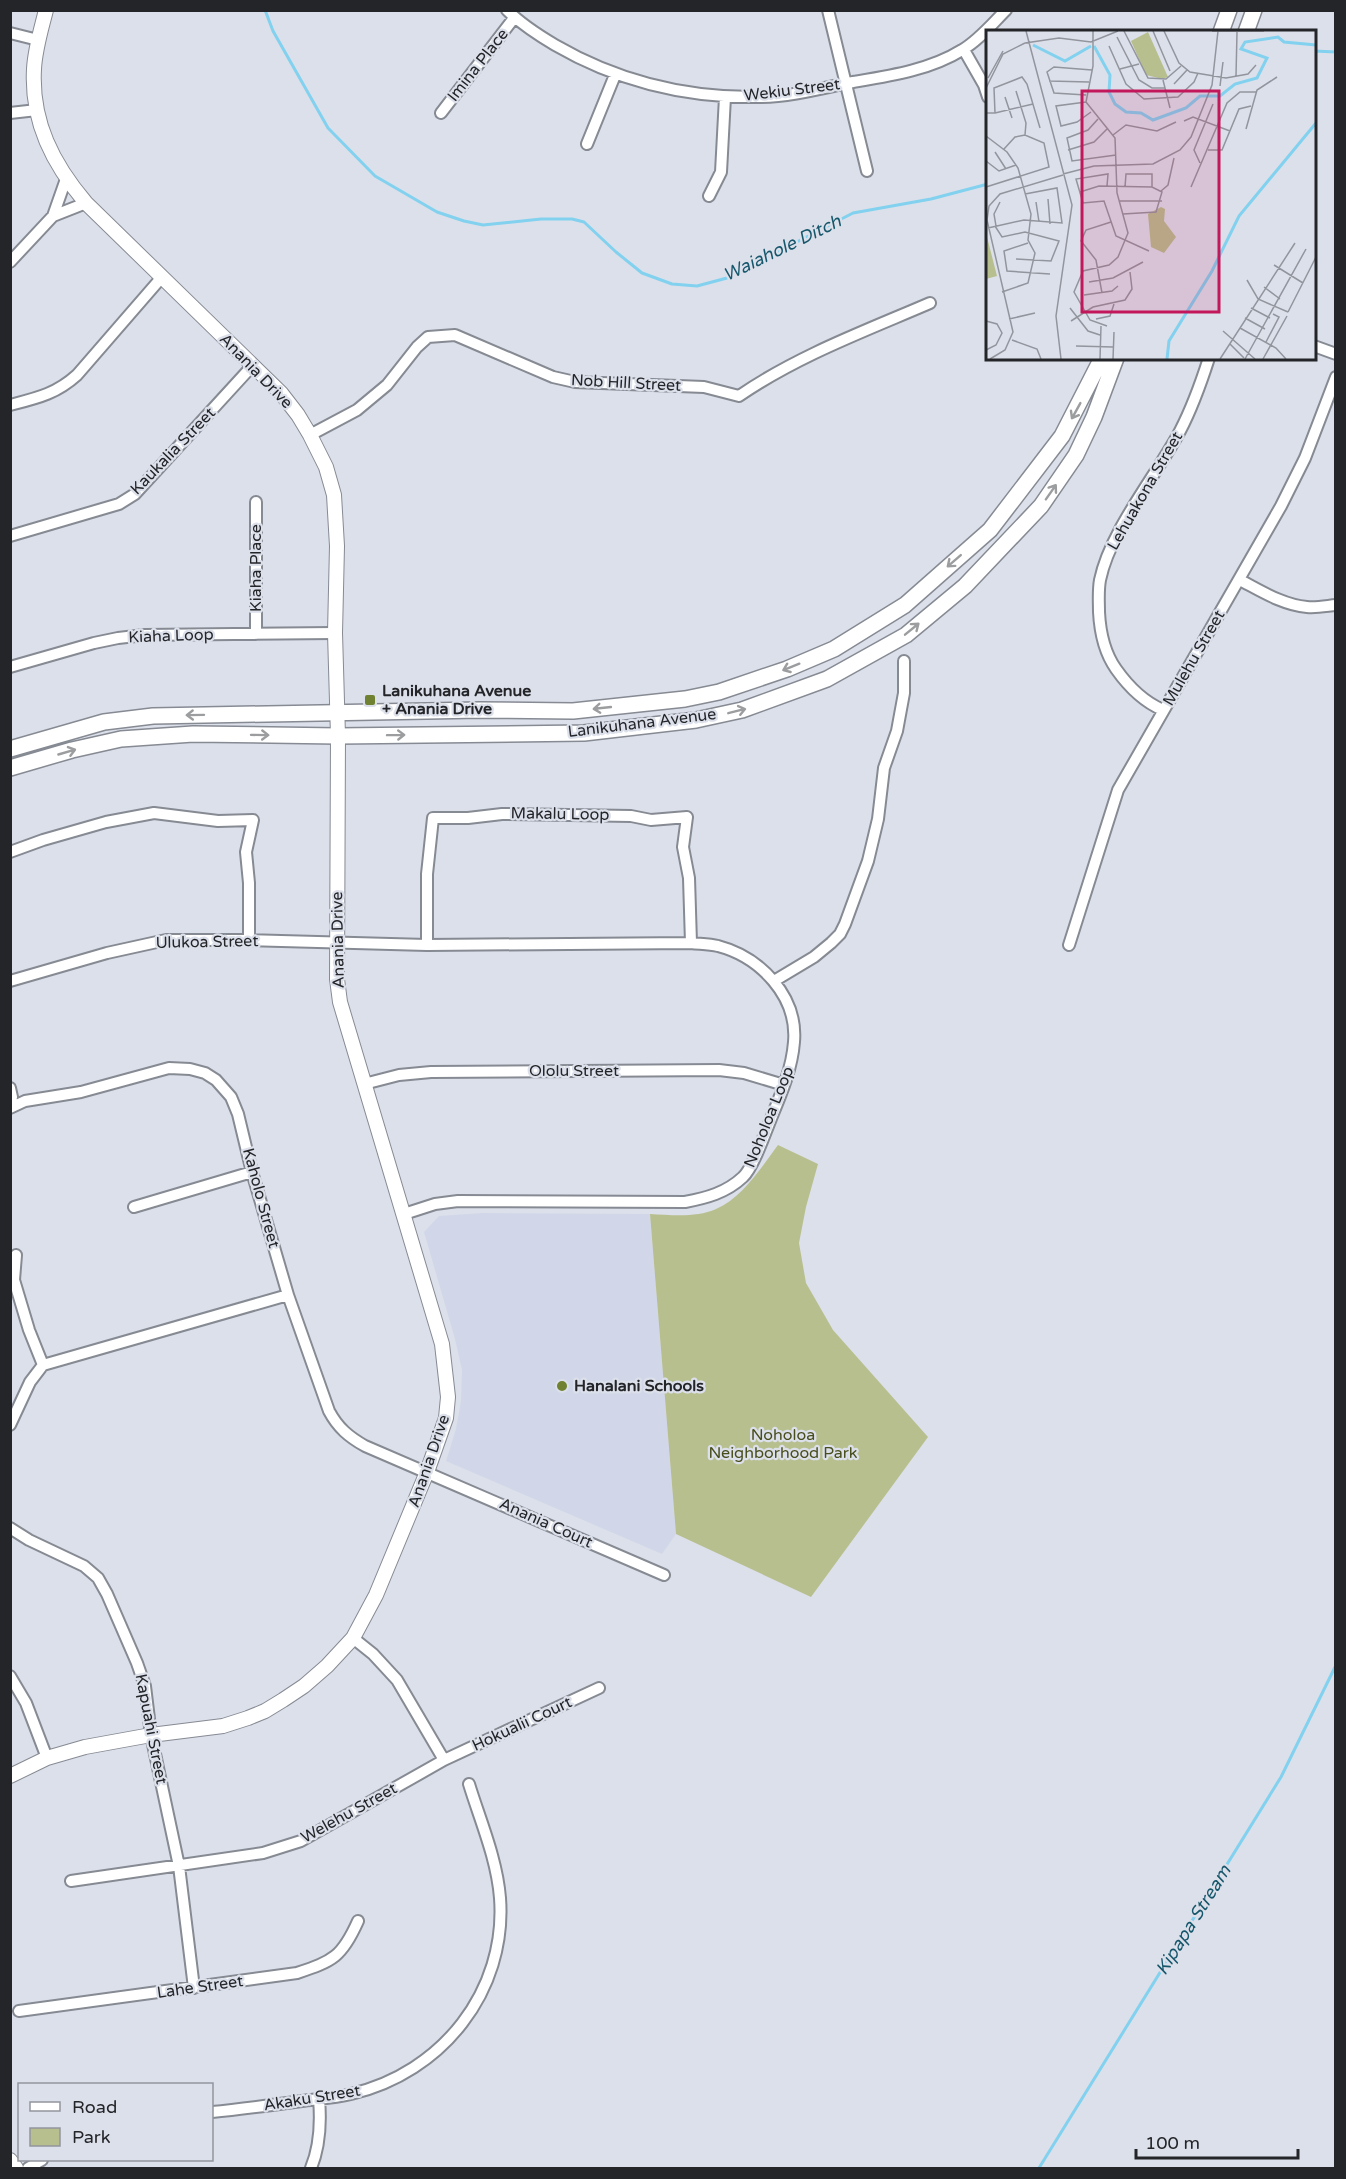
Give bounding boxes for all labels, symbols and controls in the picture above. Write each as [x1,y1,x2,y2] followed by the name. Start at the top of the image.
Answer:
[443,25,513,105] street label: Imina Place
[986,30,1316,360] inset map
[743,74,841,106] street label: Wekiu Street
[719,209,846,286] water label: Waiahole Ditch
[215,329,297,413] street label: Anania Drive
[570,370,682,396] street label: Nob Hill Street
[1070,402,1082,419] one-way arrow
[126,403,220,499] street label: Kaukalia Street
[1103,428,1187,554] street label: Lehuakona Street
[1045,485,1057,501] one-way arrow
[246,524,266,612] street label: Kiaha Place
[946,554,961,568] one-way arrow
[1158,607,1230,709] street label: Mulehu Street
[904,623,920,636] one-way arrow
[128,625,214,647] street label: Kiaha Loop
[783,662,801,673] one-way arrow
[382,681,531,719] place label: Lanikuhana Avenue + Anania Drive
[363,693,377,707] marker: Lanikuhana Avenue + Anania Drive
[592,703,612,714] one-way arrow
[567,704,717,742] street label: Lanikuhana Avenue
[727,704,746,716] one-way arrow
[185,709,205,721] one-way arrow
[249,729,269,740] one-way arrow
[386,729,406,741] one-way arrow
[57,745,76,757] one-way arrow
[511,803,609,825] street label: Makalu Loop
[327,891,349,989] street label: Anania Drive
[155,931,259,953] street label: Ulukoa Street
[529,1061,619,1081] street label: Ololu Street
[740,1063,798,1171] street label: Noholoa Loop
[238,1146,284,1250] street label: Kaholo Street
[574,1376,704,1396] place label: Hanalani Schools
[555,1379,569,1393] marker: Hanalani Schools
[404,1412,454,1510] street label: Anania Drive
[708,1425,858,1463] park label: Noholoa Neighborhood Park
[496,1494,596,1552] street label: Anania Court
[130,1672,172,1786] street label: Kapuahi Street
[469,1692,575,1756] street label: Hokualii Court
[297,1778,401,1848] street label: Welehu Street
[1150,1861,1236,1979] water label: Kipapa Stream
[156,1971,244,2003] street label: Lahe Street
[262,2080,362,2116] street label: Akaku Street
[18,2083,213,2161] legend
[72,2096,117,2118] text: Road
[1136,2122,1298,2160] scale bar
[72,2126,111,2148] text: Park
[1145,2132,1200,2154] text: 100 m

